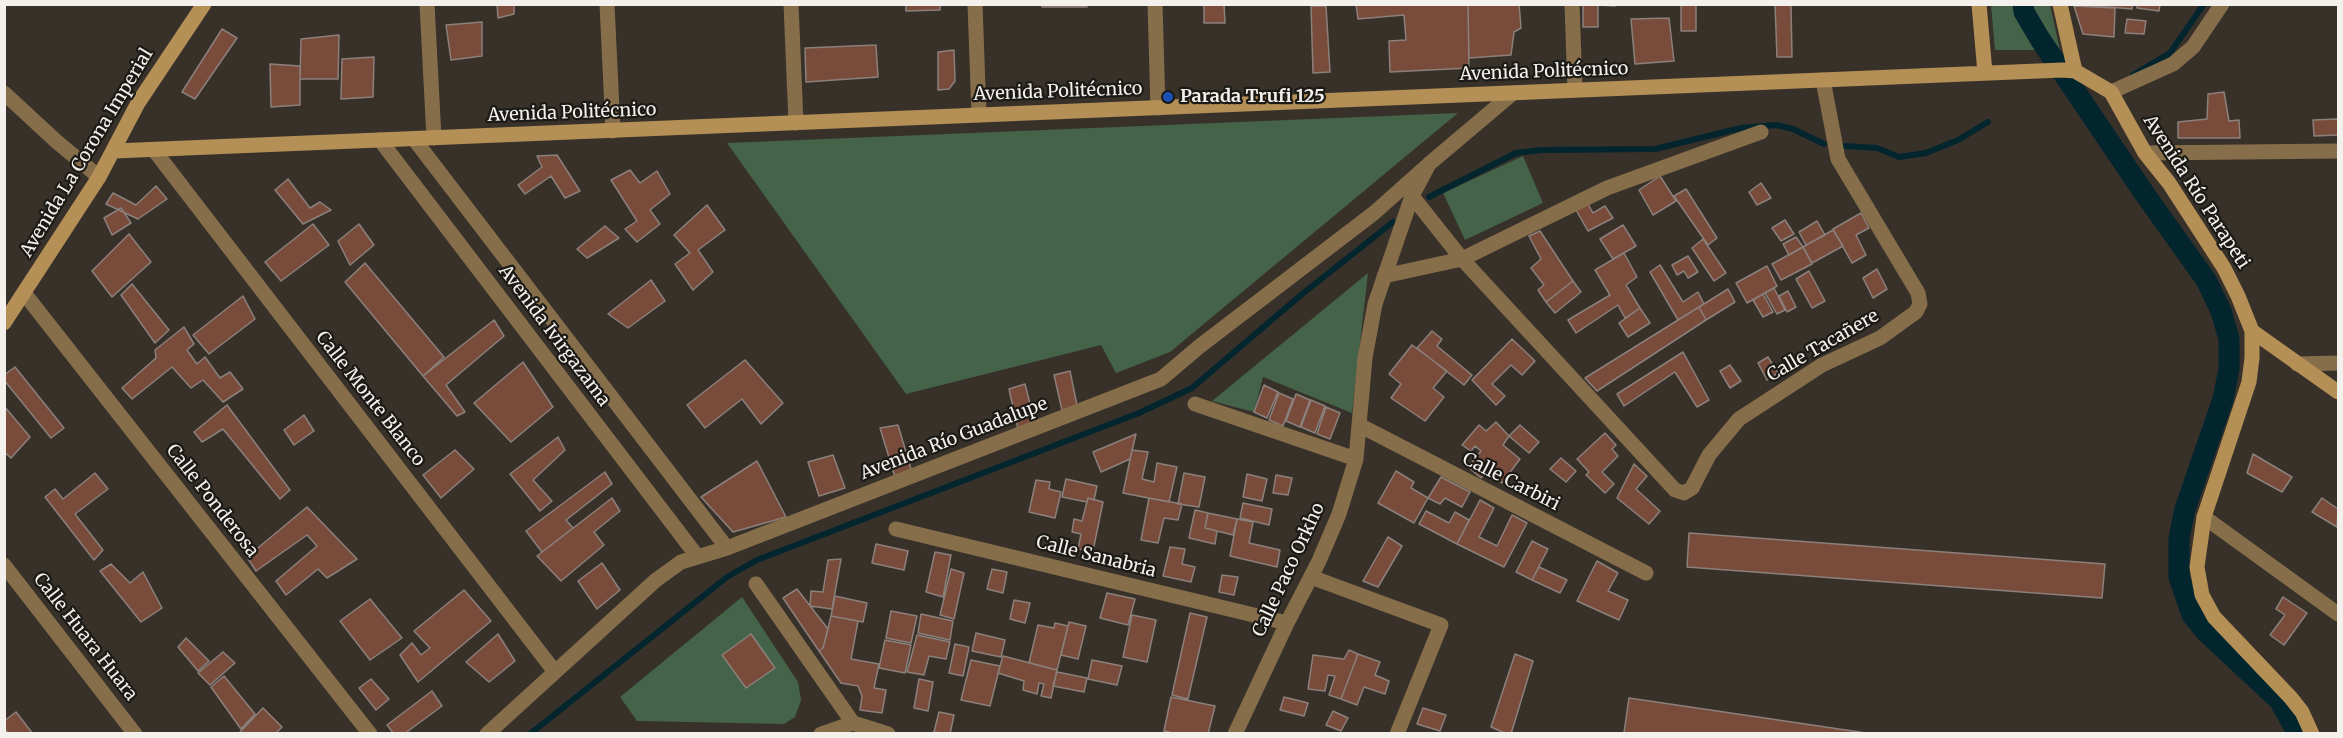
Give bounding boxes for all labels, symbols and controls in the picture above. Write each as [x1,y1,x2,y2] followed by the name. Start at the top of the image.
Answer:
[16,45,158,261] street label: Avenida La Corona Imperial
[1459,58,1629,86] street label: Avenida Politécnico
[973,78,1143,106] street label: Avenida Politécnico
[1180,86,1325,108] place label: Parada Trufi 125
[1161,90,1175,104] marker: Parada Trufi 125
[487,99,657,127] street label: Avenida Politécnico
[2138,111,2254,273] street label: Avenida Río Parapeti
[494,261,614,411] street label: Avenida Ivirgazama
[1763,305,1883,387] street label: Calle Tacañere
[311,327,429,471] street label: Calle Monte Blanco
[857,393,1051,485] street label: Avenida Río Guadalupe
[161,440,263,562] street label: Calle Ponderosa
[1459,448,1563,516] street label: Calle Carbiri
[1248,499,1330,641] street label: Calle Paco Orkho
[1034,532,1158,582] street label: Calle Sanabria
[29,569,141,705] street label: Calle Huara Huara

